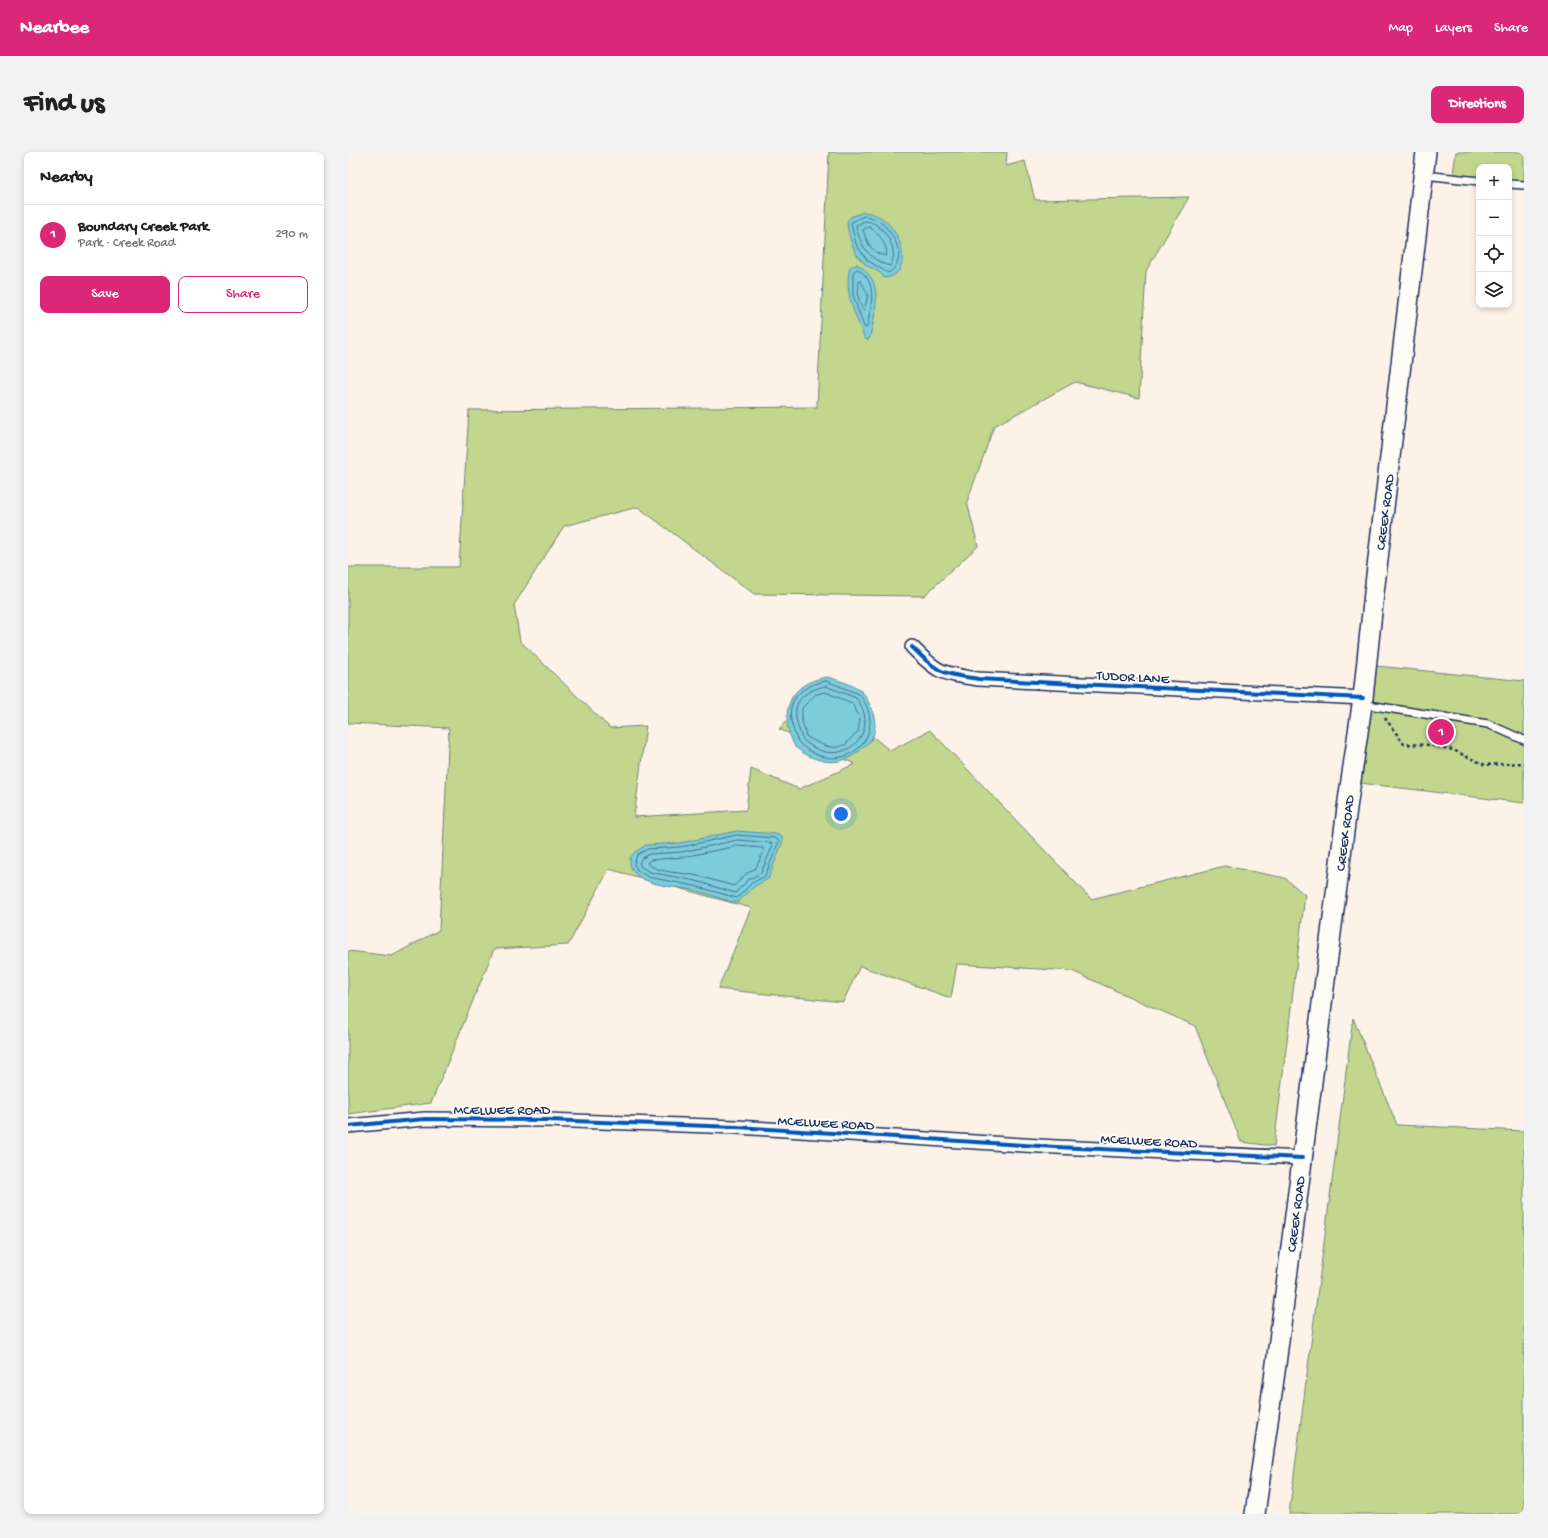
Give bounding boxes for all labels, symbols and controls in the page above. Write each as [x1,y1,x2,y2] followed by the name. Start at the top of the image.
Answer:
[20,17,89,40] text: Nearbee
[1389,20,1413,37] text: Map
[1435,20,1472,37] text: Layers
[1494,20,1528,37] text: Share
[1431,86,1524,123] button: Directions
[24,88,104,121] text: Find us
[1476,164,1512,308] map controls
[1476,164,1512,200] button: +
[40,168,93,188] text: Nearby
[1476,200,1512,236] button: −
[78,218,209,236] text: Boundary Creek Park
[50,227,56,242] text: 1
[275,227,308,242] text: 290 m
[78,236,175,251] text: Park · Creek Road
[1476,236,1512,272] button: locate
[1476,272,1512,308] button: layers
[40,276,170,313] button: Save
[178,276,308,313] button: Share
[1373,472,1400,551] street label: CREEK ROAD
[1095,668,1171,689] street label: TUDOR LANE
[1428,717,1454,747] pin: 1
[1333,793,1360,872] street label: CREEK ROAD
[831,804,851,824] your location
[454,1103,551,1120] street label: MCELWEE ROAD
[777,1113,876,1136] street label: MCELWEE ROAD
[1100,1131,1199,1154] street label: MCELWEE ROAD
[1284,1174,1311,1253] street label: CREEK ROAD

